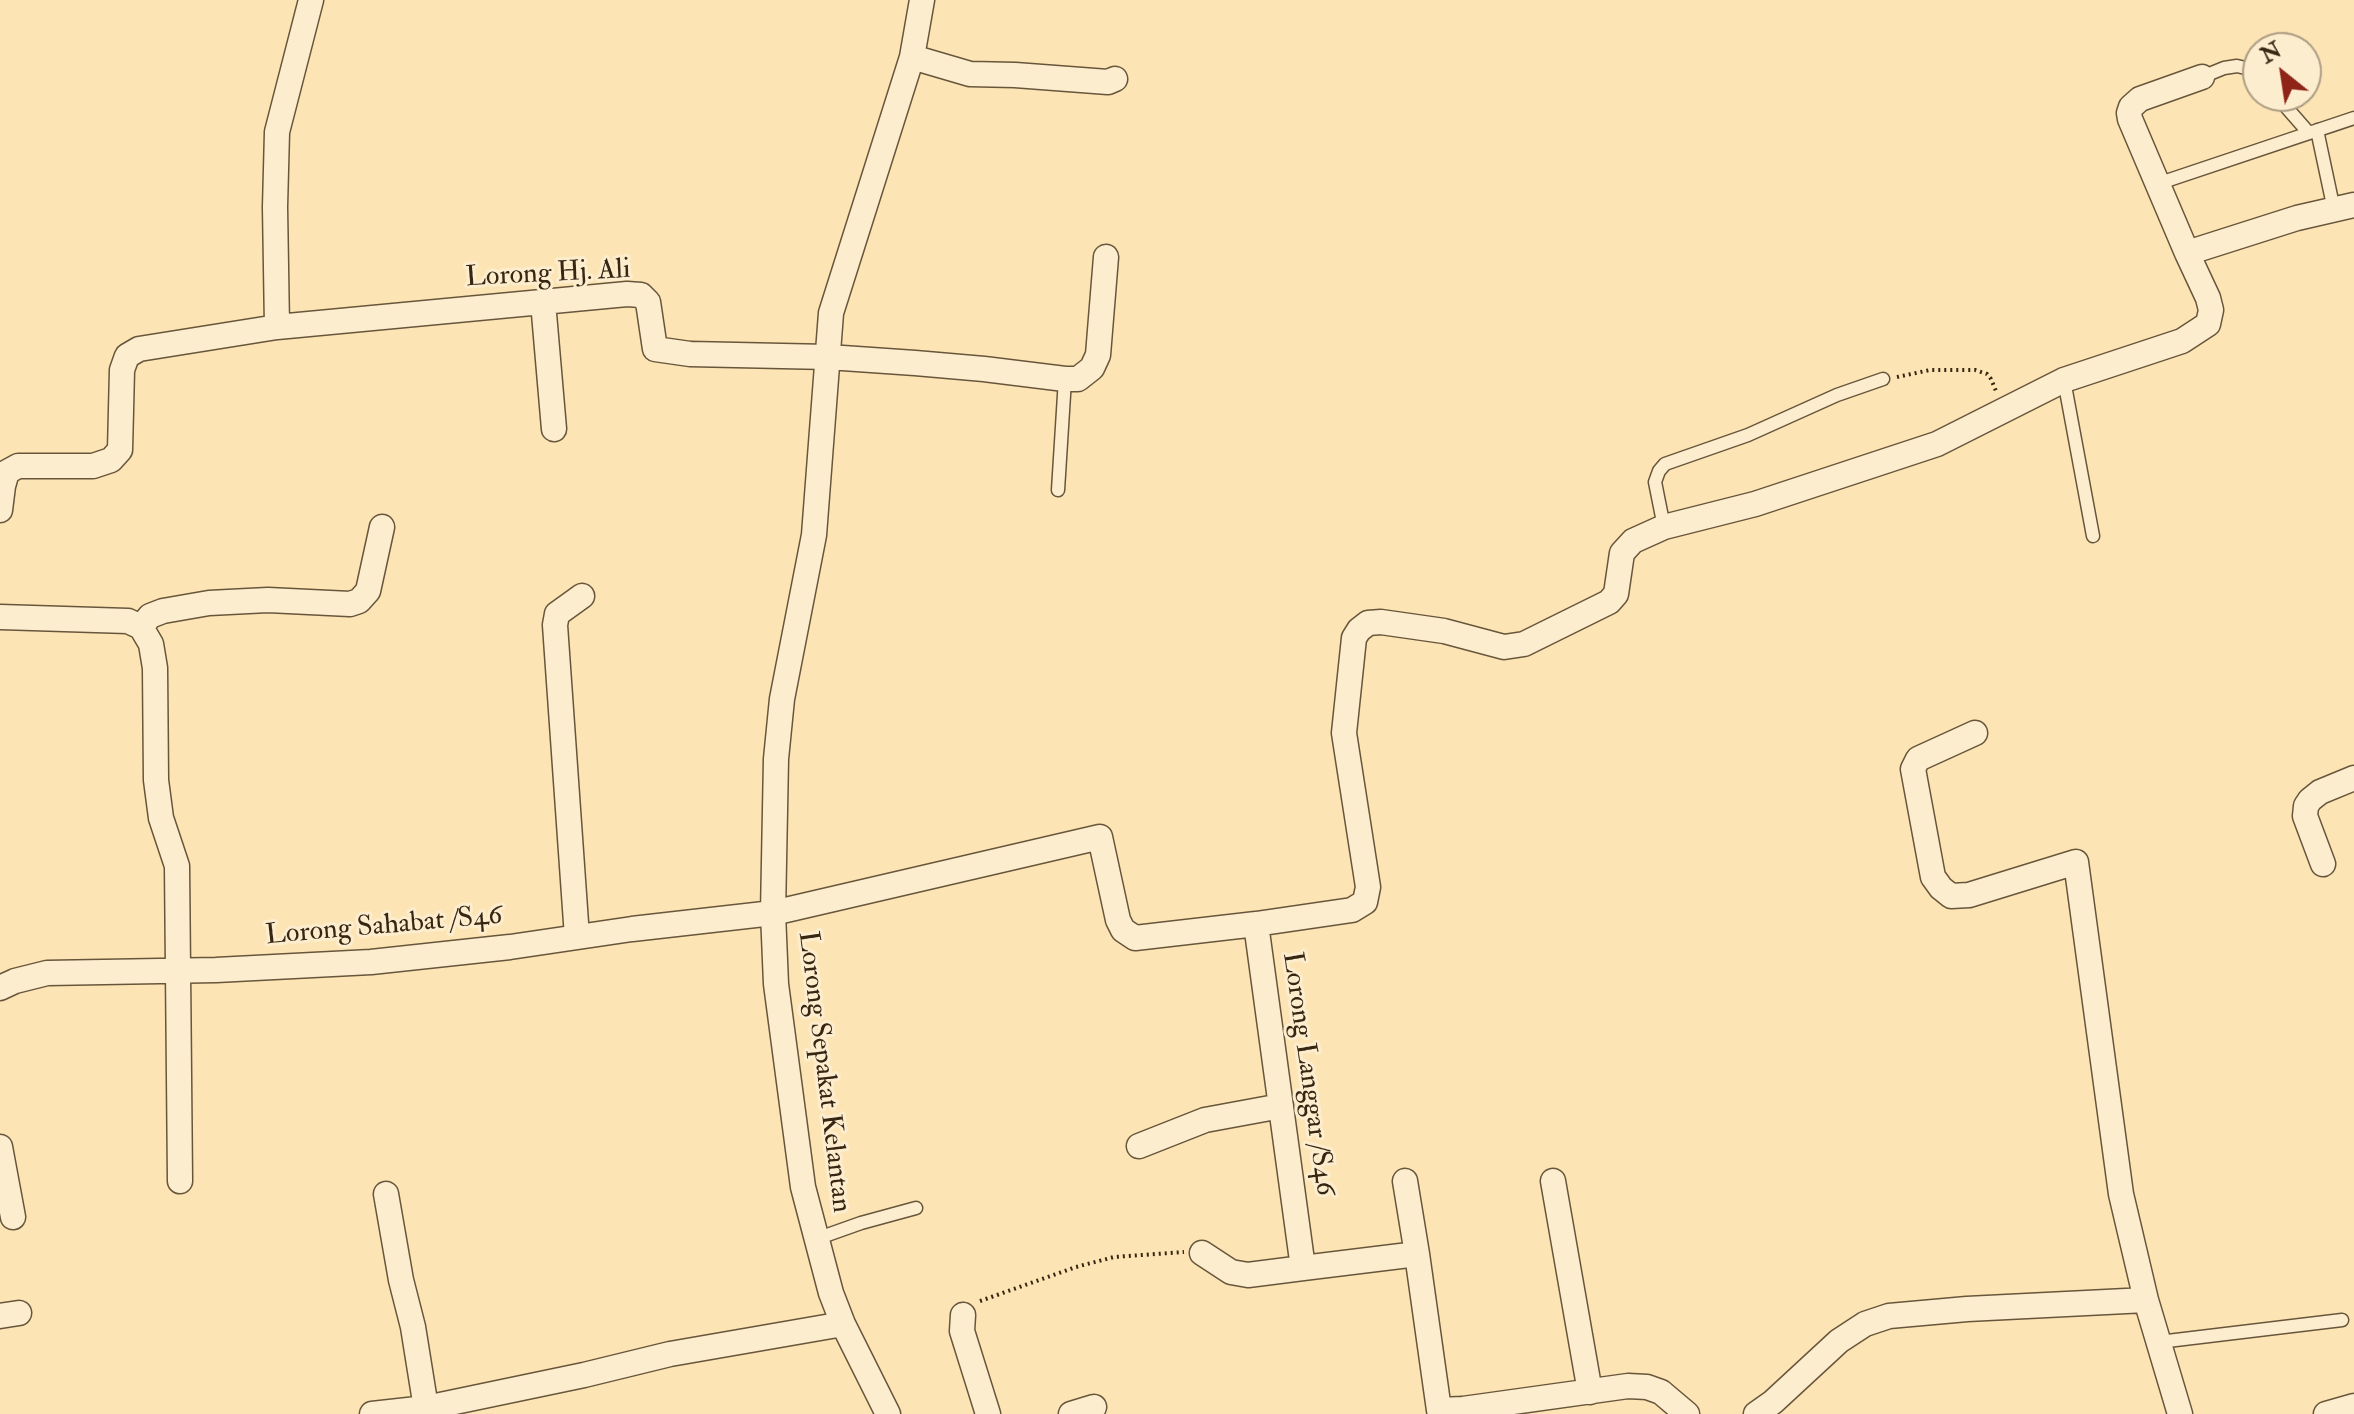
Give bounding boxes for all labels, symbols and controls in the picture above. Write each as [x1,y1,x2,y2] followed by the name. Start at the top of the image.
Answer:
[2242,32,2322,112] north arrow
[2255,36,2287,70] text: N
[465,254,631,296] street label: Lorong Hj. Ali
[264,900,504,954] street label: Lorong Sahabat /S46
[789,929,857,1215] street label: Lorong Sepakat Kelantan
[1273,950,1341,1198] street label: Lorong Langgar /S46

